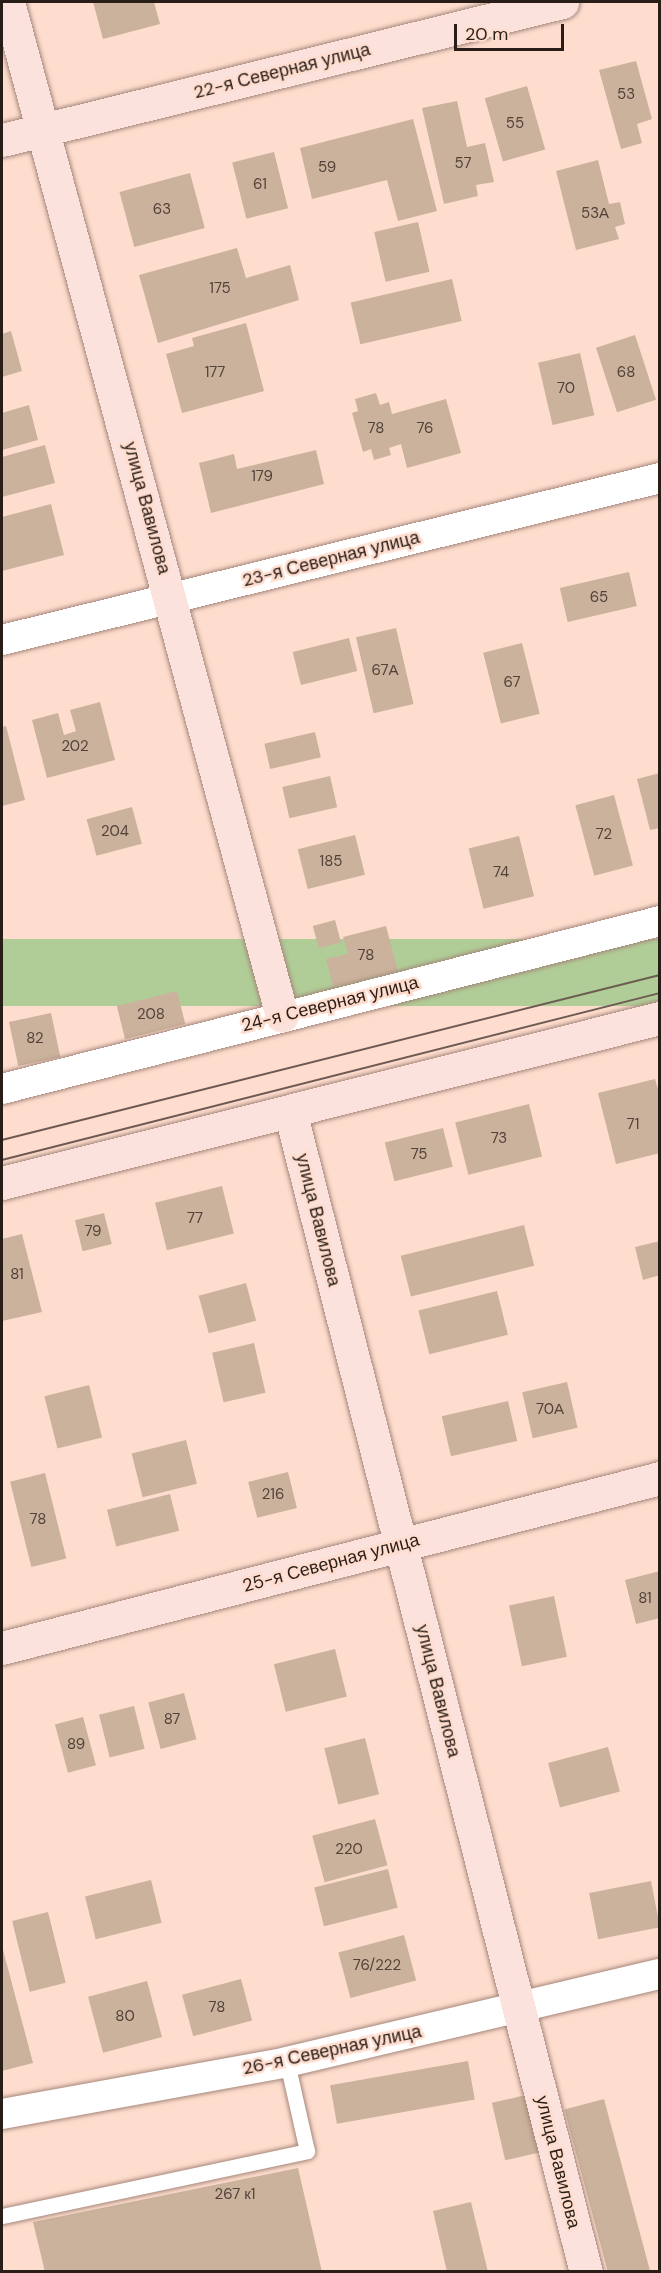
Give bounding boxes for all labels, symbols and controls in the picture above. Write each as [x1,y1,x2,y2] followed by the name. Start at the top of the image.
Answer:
[457,12,566,50] scale bar
[465,22,508,46] text: 20 m
[191,39,373,103] street label: 22-я Северная улица
[617,86,635,104] house number: 53
[506,115,524,133] house number: 55
[455,155,471,173] house number: 57
[318,159,336,177] house number: 59
[253,176,267,194] house number: 61
[153,201,171,219] house number: 63
[581,205,609,223] house number: 53А
[209,280,231,298] house number: 175
[205,364,225,382] house number: 177
[617,364,635,382] house number: 68
[557,380,575,398] house number: 70
[368,420,384,438] house number: 78
[416,420,434,438] house number: 76
[119,440,175,576] street label: улица Вавилова
[251,468,273,486] house number: 179
[240,527,422,591] street label: 23-я Северная улица
[590,589,608,607] house number: 65
[371,662,399,680] house number: 67А
[503,674,521,692] house number: 67
[61,738,89,756] house number: 202
[101,823,129,841] house number: 204
[596,826,612,844] house number: 72
[320,853,342,871] house number: 185
[493,864,509,882] house number: 74
[358,947,374,965] house number: 78
[239,972,421,1036] street label: 24-я Северная улица
[137,1006,165,1024] house number: 208
[26,1030,44,1048] house number: 82
[627,1116,639,1134] house number: 71
[491,1130,507,1148] house number: 73
[411,1146,427,1164] house number: 75
[291,1151,345,1289] street label: улица Вавилова
[187,1210,203,1228] house number: 77
[84,1223,102,1241] house number: 79
[10,1266,24,1284] house number: 81
[536,1401,564,1419] house number: 70А
[262,1486,284,1504] house number: 216
[30,1511,46,1529] house number: 78
[240,1529,422,1597] street label: 25-я Северная улица
[638,1590,652,1608] house number: 81
[411,1622,465,1760] street label: улица Вавилова
[164,1711,180,1729] house number: 87
[67,1736,85,1754] house number: 89
[335,1841,363,1859] house number: 220
[353,1957,401,1975] house number: 76/222
[209,1999,225,2017] house number: 78
[115,2008,135,2026] house number: 80
[241,2020,423,2080] street label: 26-я Северная улица
[531,2093,585,2231] street label: улица Вавилова
[215,2186,255,2204] house number: 267 к1

